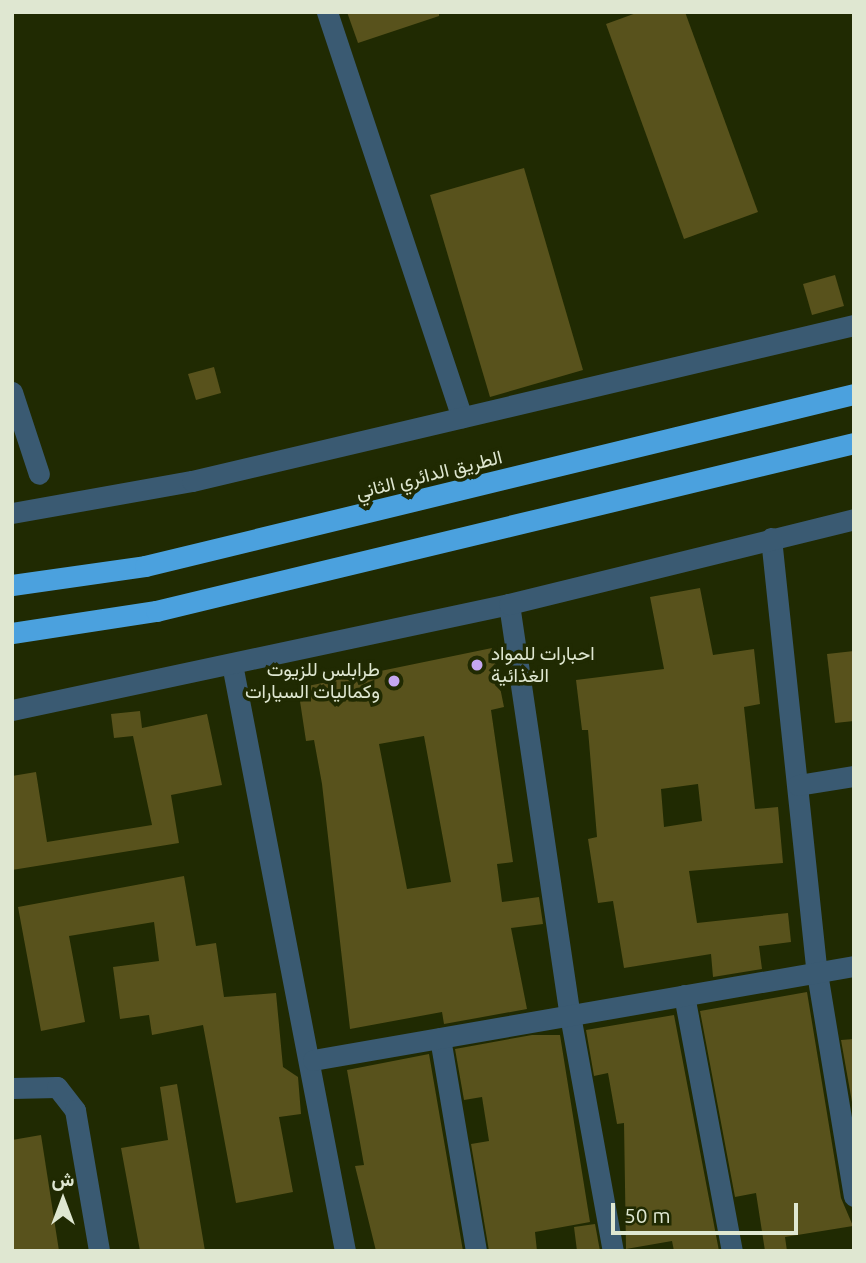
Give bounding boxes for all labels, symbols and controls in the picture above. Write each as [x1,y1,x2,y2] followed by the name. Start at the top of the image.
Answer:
[353,446,505,504] street label: الطريق الدائري الثاني
[491,643,595,687] place label: احبارات للمواد الغذائية
[469,657,485,673] marker: احبارات للمواد الغذائية
[245,659,380,703] place label: طرابلس للزيوت وكماليات السيارات
[386,673,402,689] marker: طرابلس للزيوت وكماليات السيارات
[28,1165,98,1235] north arrow
[52,1168,74,1190] text: ش
[614,1190,801,1234] scale bar
[624,1203,671,1227] text: 50 m

